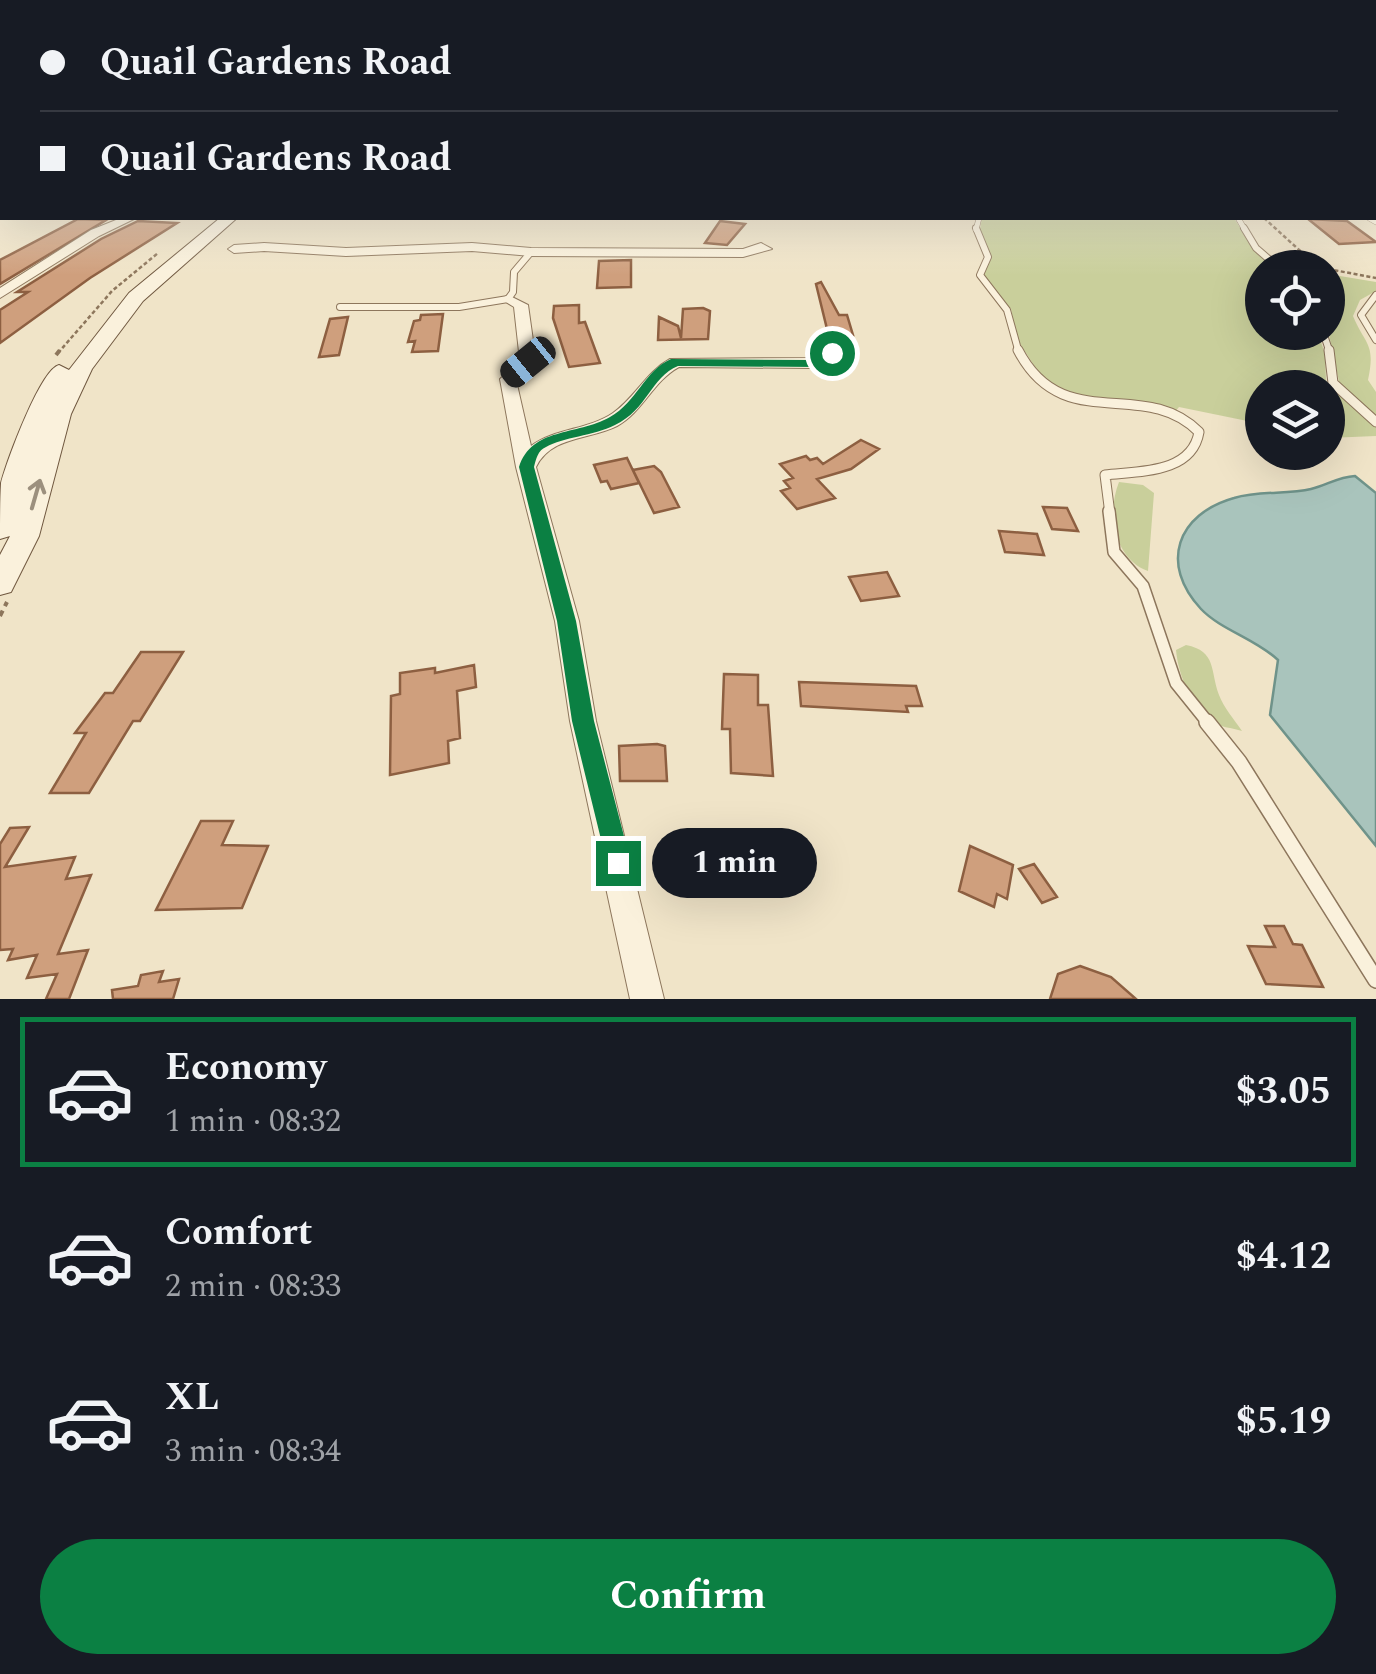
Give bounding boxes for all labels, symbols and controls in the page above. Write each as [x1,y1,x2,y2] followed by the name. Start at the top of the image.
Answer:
[100,34,452,92] text: Quail Gardens Road
[100,130,452,188] text: Quail Gardens Road
[1245,250,1345,470] map controls
[1245,250,1345,350] button: locate
[495,331,561,393] car
[810,331,855,376] route start
[1245,370,1345,470] button: layers
[28,479,46,510] one-way arrow
[653,828,818,898] callout: 1 min
[692,838,777,887] text: 1 min
[596,841,641,886] route end
[165,1039,326,1097] text: Economy
[45,1047,135,1137] icon: car
[1236,1063,1331,1121] text: $3.05
[165,1097,341,1146] text: 1 min · 08:32
[165,1204,312,1262] text: Comfort
[45,1212,135,1302] icon: car
[1236,1228,1331,1286] text: $4.12
[165,1262,341,1311] text: 2 min · 08:33
[165,1369,219,1427] text: XL
[45,1377,135,1467] icon: car
[1236,1393,1331,1451] text: $5.19
[165,1427,341,1476] text: 3 min · 08:34
[40,1539,1336,1654] button: Confirm

